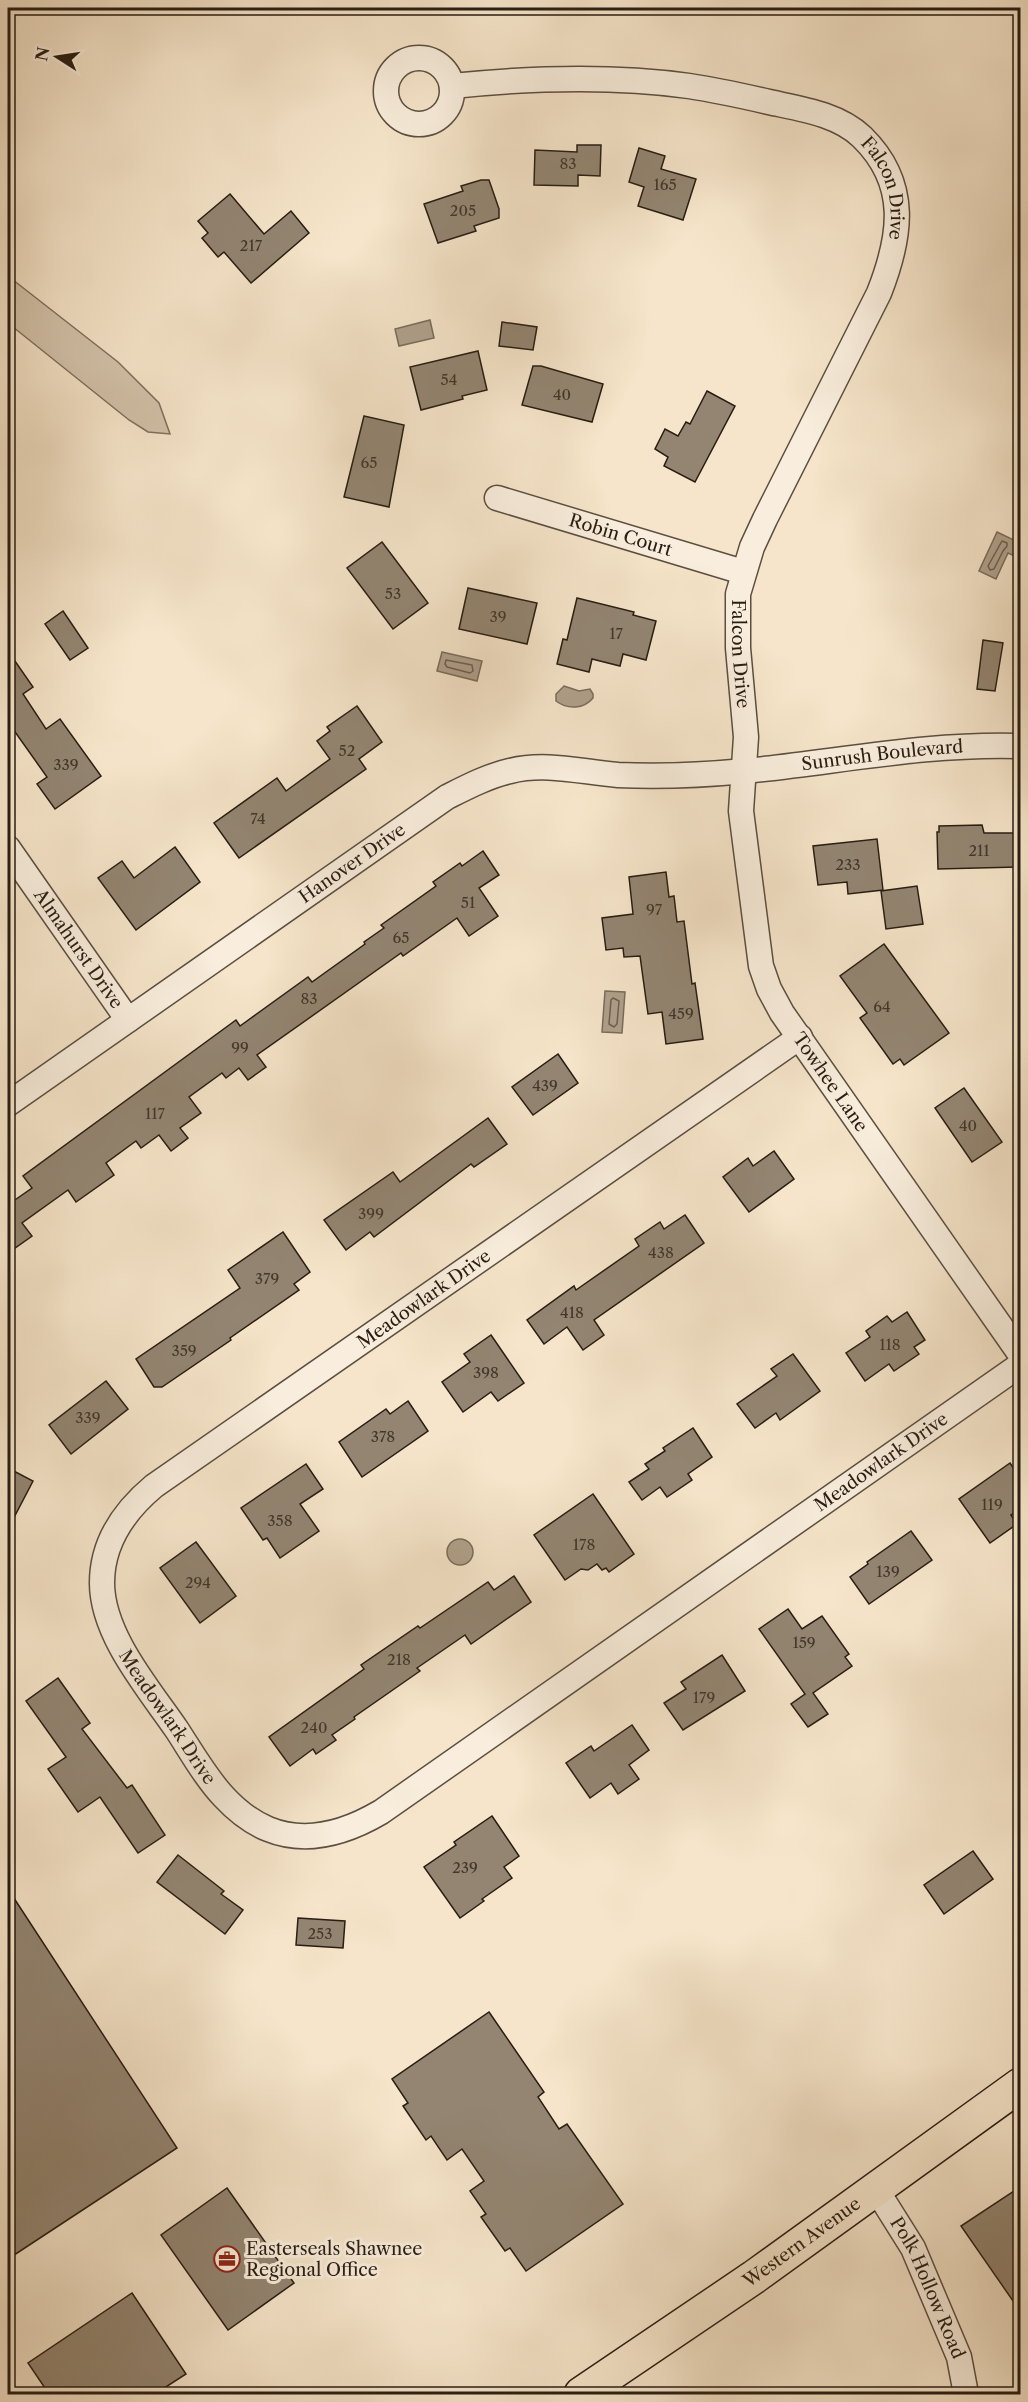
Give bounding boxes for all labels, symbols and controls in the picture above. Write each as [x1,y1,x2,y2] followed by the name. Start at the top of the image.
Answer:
[27,27,87,87] north arrow
[31,45,54,63] text: N
[856,132,908,241] street label: Falcon Drive
[559,154,577,173] house number: 83
[653,175,677,194] house number: 165
[450,201,476,220] house number: 205
[240,236,263,255] house number: 217
[441,370,457,389] house number: 54
[553,385,571,404] house number: 40
[361,453,377,472] house number: 65
[566,509,675,561] street label: Robin Court
[385,584,401,603] house number: 53
[727,599,754,709] street label: Falcon Drive
[489,607,507,626] house number: 39
[609,624,623,643] house number: 17
[800,736,964,775] street label: Sunrush Boulevard
[339,741,355,760] house number: 52
[53,755,79,774] house number: 339
[250,809,266,828] house number: 74
[295,819,410,908] street label: Hanover Drive
[968,841,990,860] house number: 211
[835,855,861,874] house number: 233
[29,884,128,1013] street label: Almahurst Drive
[461,893,476,912] house number: 51
[646,900,663,919] house number: 97
[393,928,409,947] house number: 65
[300,989,318,1008] house number: 83
[873,997,891,1016] house number: 64
[668,1004,694,1023] house number: 459
[788,1028,873,1136] street label: Towhee Lane
[231,1038,249,1057] house number: 99
[532,1076,558,1095] house number: 439
[145,1104,166,1123] house number: 117
[959,1116,977,1135] house number: 40
[358,1204,384,1223] house number: 399
[648,1243,674,1262] house number: 438
[353,1245,495,1353] street label: Meadowlark Drive
[255,1269,279,1288] house number: 379
[560,1303,584,1322] house number: 418
[879,1335,901,1354] house number: 118
[171,1341,197,1360] house number: 359
[473,1363,499,1382] house number: 398
[75,1408,101,1427] house number: 339
[810,1408,952,1516] street label: Meadowlark Drive
[371,1427,395,1446] house number: 378
[981,1495,1003,1514] house number: 119
[267,1511,293,1530] house number: 358
[573,1535,595,1554] house number: 178
[876,1562,900,1581] house number: 139
[185,1573,211,1592] house number: 294
[792,1633,816,1652] house number: 159
[114,1646,220,1789] street label: Meadowlark Drive
[387,1650,411,1669] house number: 218
[693,1688,715,1707] house number: 179
[301,1718,327,1737] house number: 240
[452,1858,478,1877] house number: 239
[307,1924,333,1943] house number: 253
[738,2193,865,2293] street label: Western Avenue
[885,2213,969,2362] street label: Polk Hollow Road
[246,2238,422,2281] place label: Easterseals Shawnee Regional Office
[212,2244,242,2274] office icon: Easterseals Shawnee Regional Office

